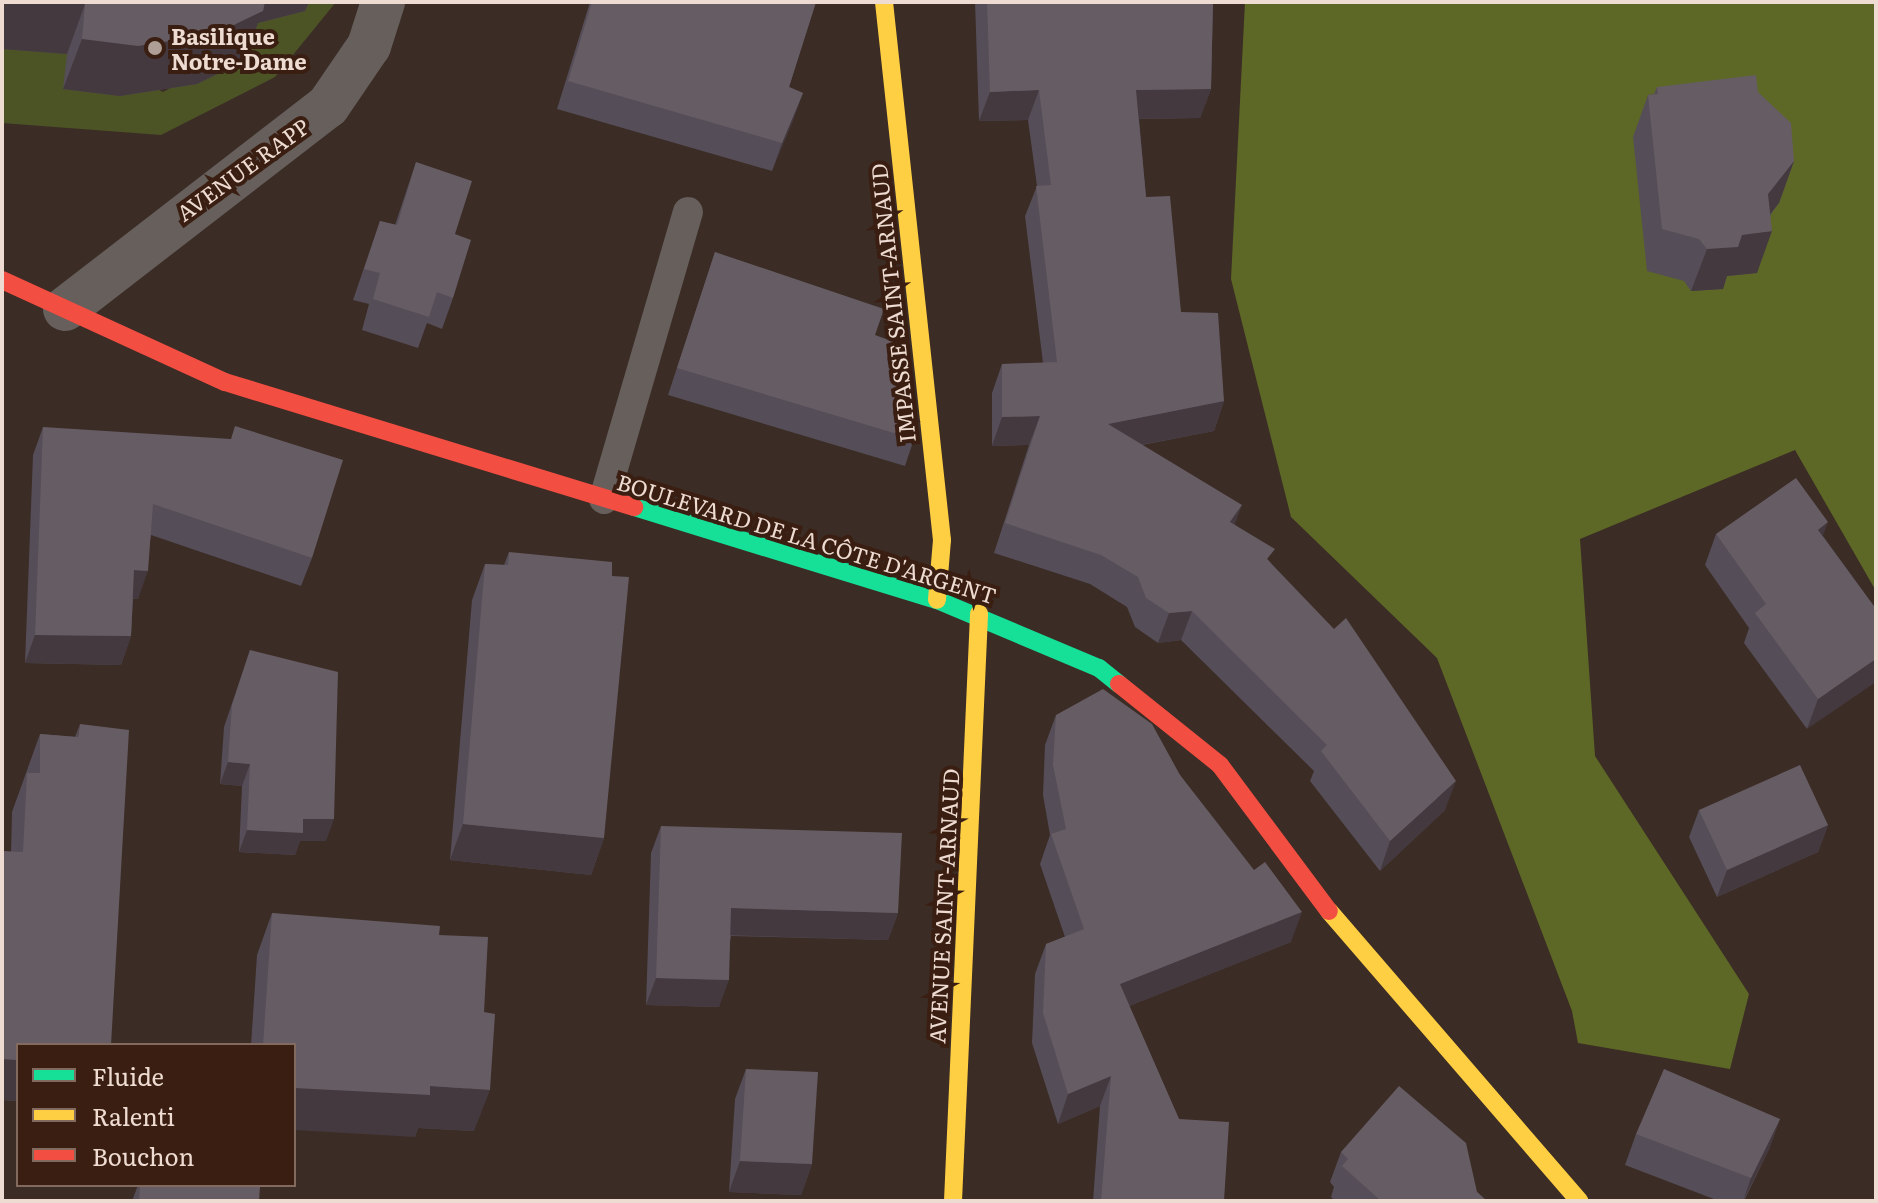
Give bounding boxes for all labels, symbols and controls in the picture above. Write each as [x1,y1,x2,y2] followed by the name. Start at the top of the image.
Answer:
[171,22,307,74] place label: Basilique Notre-Dame
[146,39,164,57] marker: Basilique Notre-Dame
[171,112,313,226] street label: AVENUE RAPP
[864,162,920,444] street label: IMPASSE SAINT-ARNAUD
[614,468,1000,608] street label: BOULEVARD DE LA CÔTE D'ARGENT
[923,768,963,1044] street label: AVENUE SAINT-ARNAUD
[16,1043,296,1187] legend
[92,1058,164,1093] text: Fluide
[92,1098,175,1133] text: Ralenti
[92,1138,194,1173] text: Bouchon

